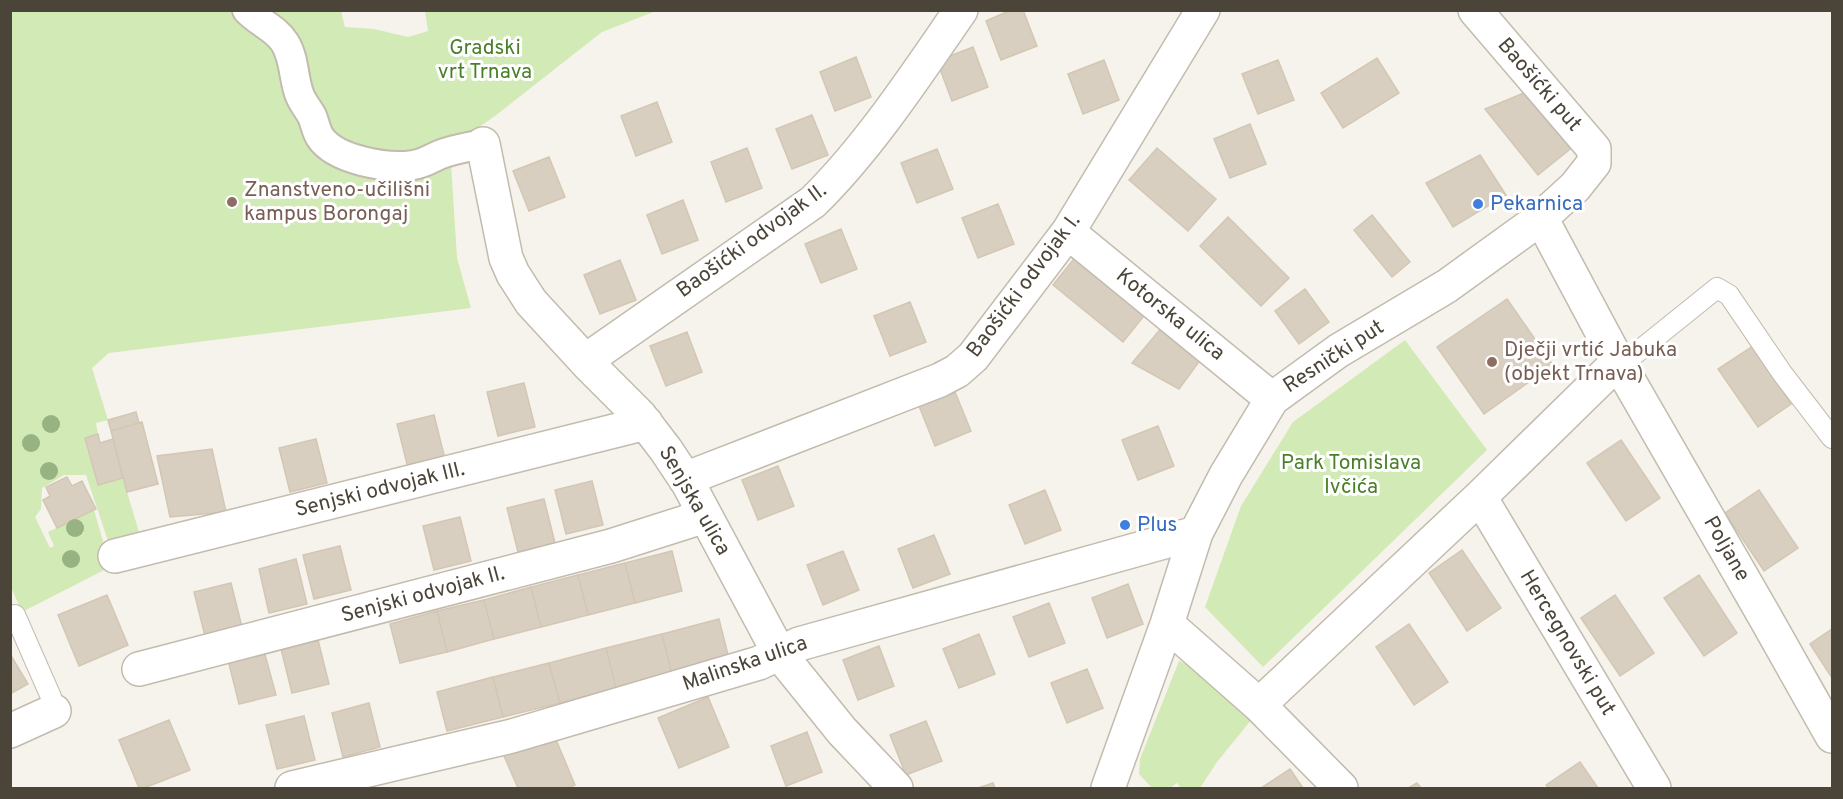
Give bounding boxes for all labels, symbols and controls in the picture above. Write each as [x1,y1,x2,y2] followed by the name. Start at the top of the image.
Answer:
[1491,33,1587,137] street label: Baošićki put
[438,35,532,86] park label: Gradski vrt Trnava
[244,177,430,228] place label: Znanstveno-učilišni kampus Borongaj
[672,177,832,305] street label: Baošićki odvojak II.
[1490,191,1583,218] place label: Pekarnica
[225,195,239,209] marker: Znanstveno-učilišni kampus Borongaj
[1471,197,1485,211] marker: Pekarnica
[961,209,1087,363] street label: Baošićki odvojak I.
[1110,263,1230,367] street label: Kotorska ulica
[1278,314,1390,400] street label: Resnički put
[1504,337,1677,388] place label: Dječji vrtić Jabuka (objekt Trnava)
[1485,355,1499,369] marker: Dječji vrtić Jabuka (objekt Trnava)
[652,441,736,561] street label: Senjska ulica
[1281,450,1421,501] park label: Park Tomislava Ivčića
[292,456,468,524] street label: Senjski odvojak III.
[1697,511,1755,587] street label: Poljane
[1137,512,1177,539] place label: Plus
[1118,518,1132,532] marker: Plus
[338,560,508,630] street label: Senjski odvojak II.
[1513,565,1621,721] street label: Hercegnovski put
[679,630,811,698] street label: Malinska ulica

